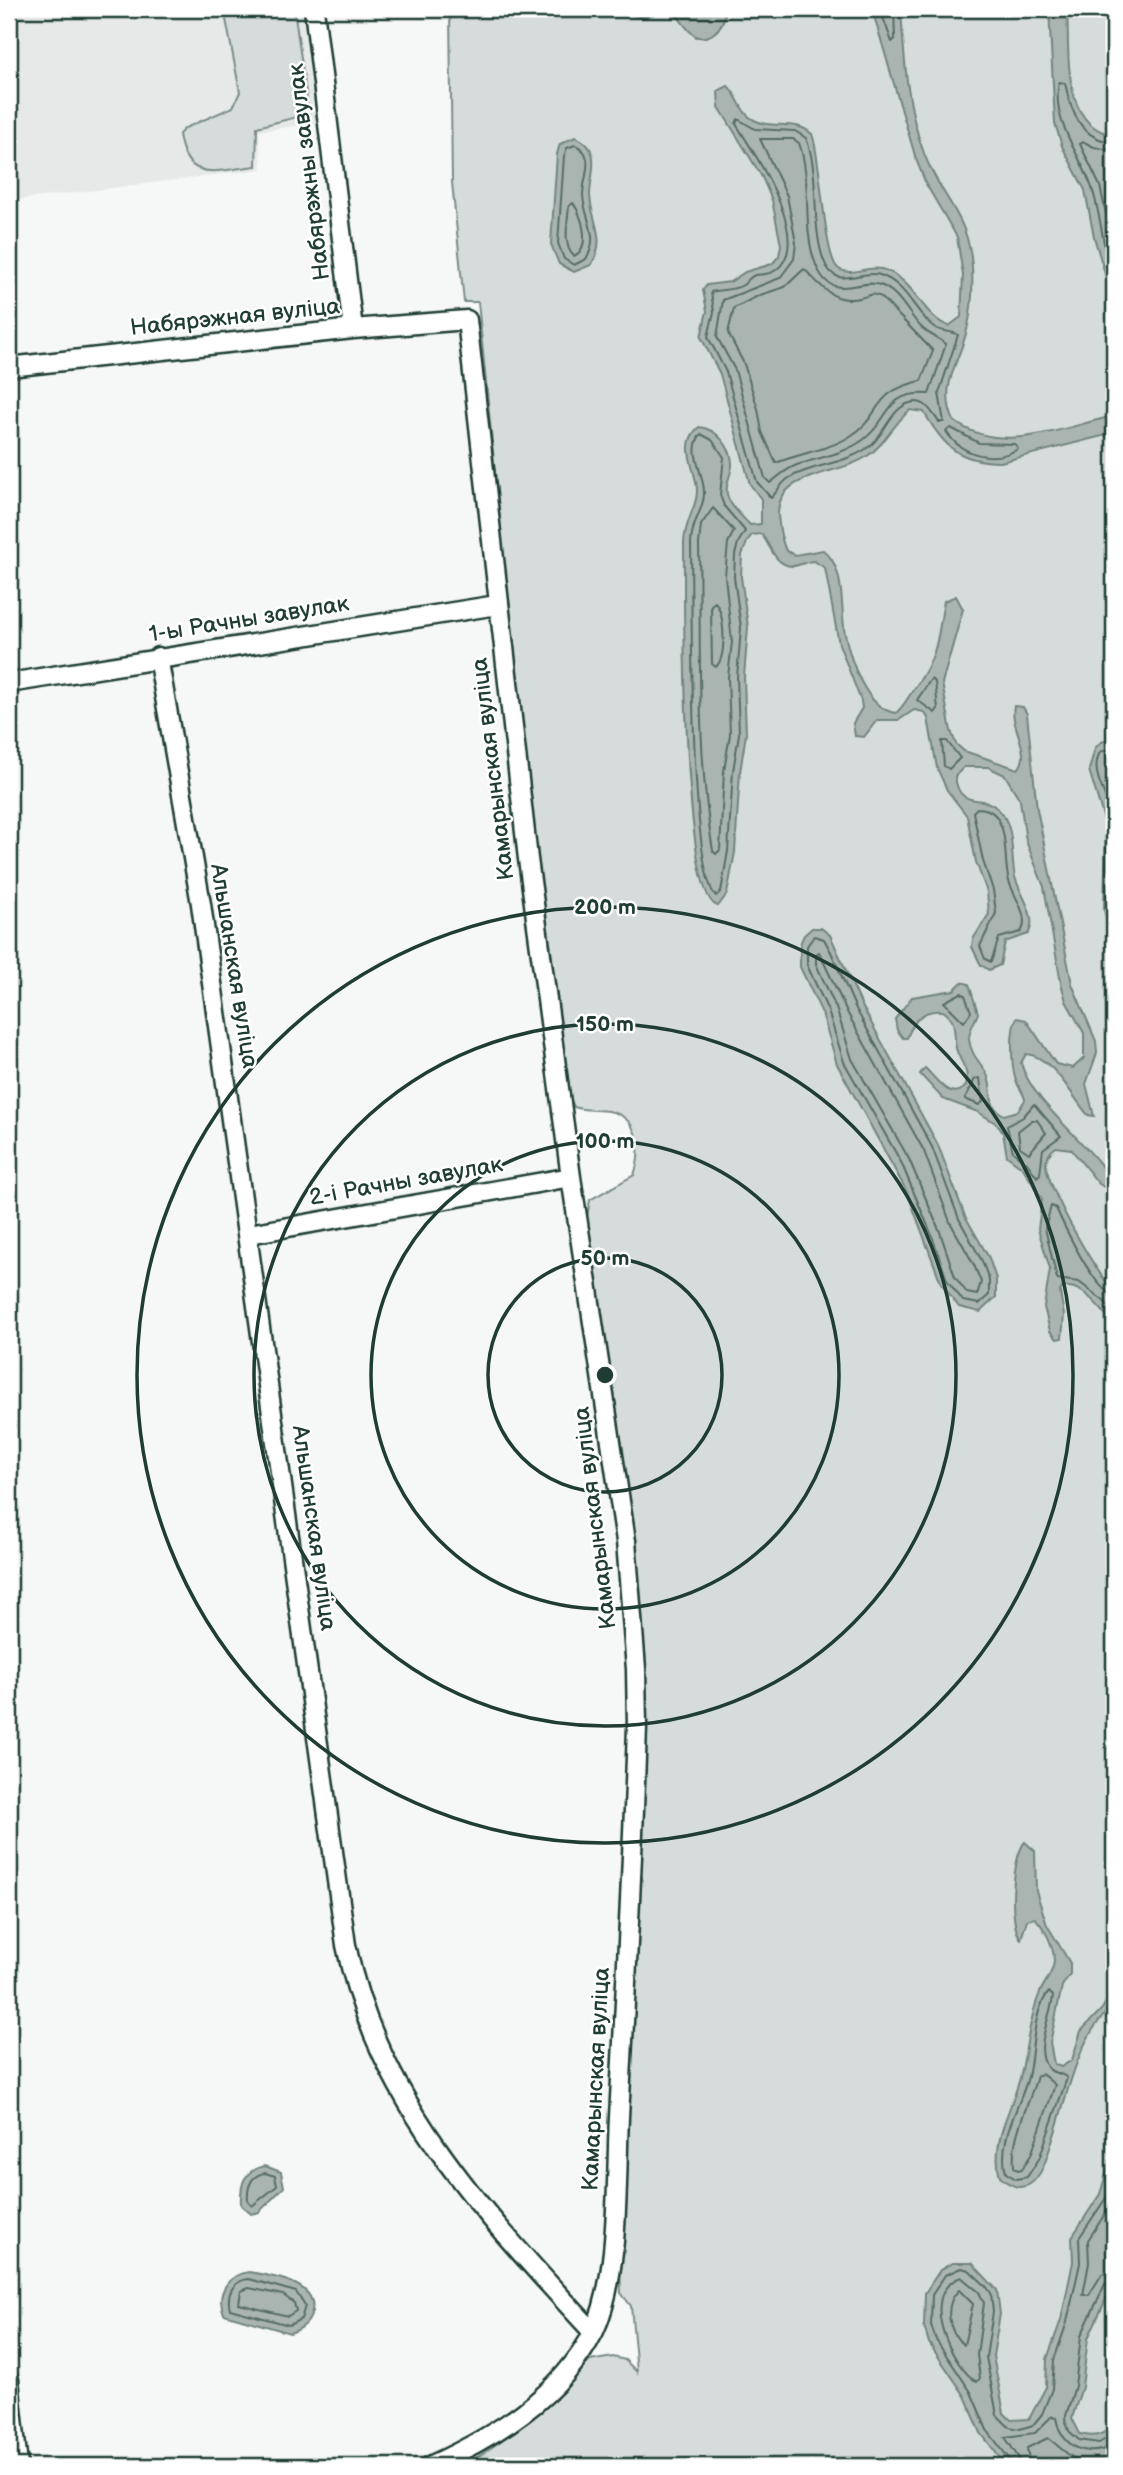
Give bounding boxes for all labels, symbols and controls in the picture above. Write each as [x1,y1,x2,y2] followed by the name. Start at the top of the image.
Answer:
[282,61,336,282] street label: Набярэжны завулак
[129,292,342,342] street label: Набярэжная вуліца
[147,589,352,649] street label: 1-ы Рачны завулак
[465,656,521,882] street label: Камарынская вуліца
[204,861,264,1071] street label: Альшанская вуліца
[574,895,636,920] text: 200 m
[576,1012,634,1037] text: 150 m
[576,1129,634,1154] text: 100 m
[307,1150,506,1212] street label: 2-і Рачны завулак
[581,1246,629,1271] text: 50 m
[593,1363,617,1387] centre of rings
[567,1405,623,1631] street label: Камарынская вуліца
[286,1423,342,1633] street label: Альшанская вуліца
[576,1966,616,2192] street label: Камарынская вуліца

